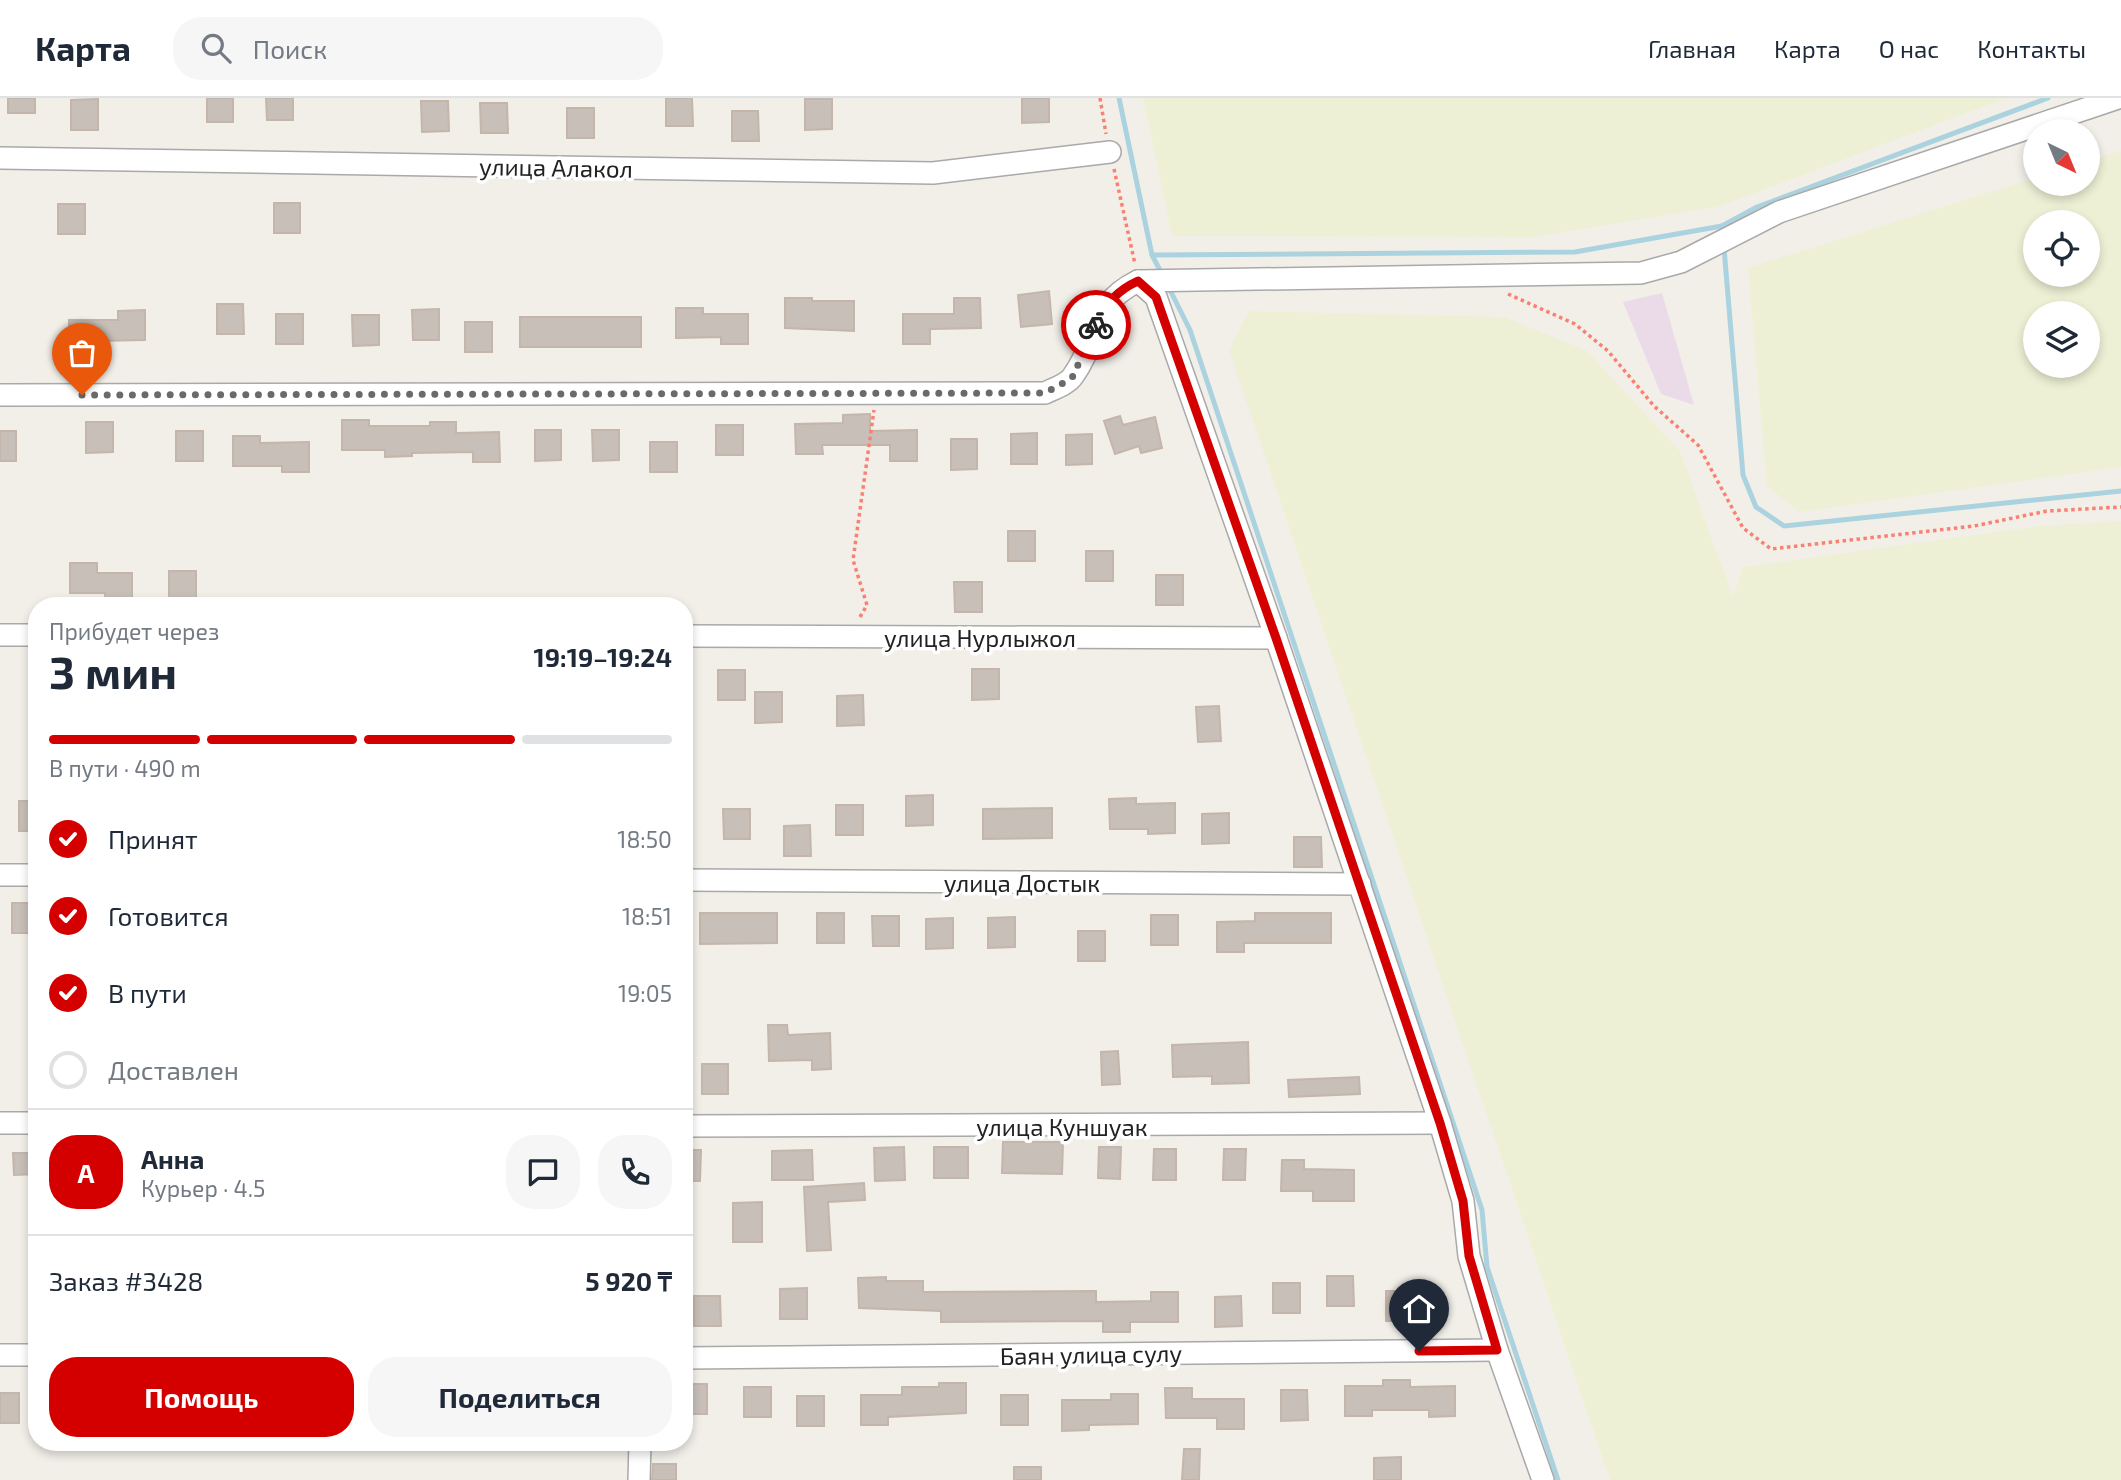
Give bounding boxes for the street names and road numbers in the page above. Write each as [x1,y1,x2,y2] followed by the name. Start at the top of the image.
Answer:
[479,151,633,184] street label: улица Алакол
[884,623,1076,653] street label: улица Нурлыжол
[944,868,1100,898] street label: улица Достык
[976,1112,1148,1142] street label: улица Куншуак
[1000,1338,1183,1371] street label: Баян улица сулу

